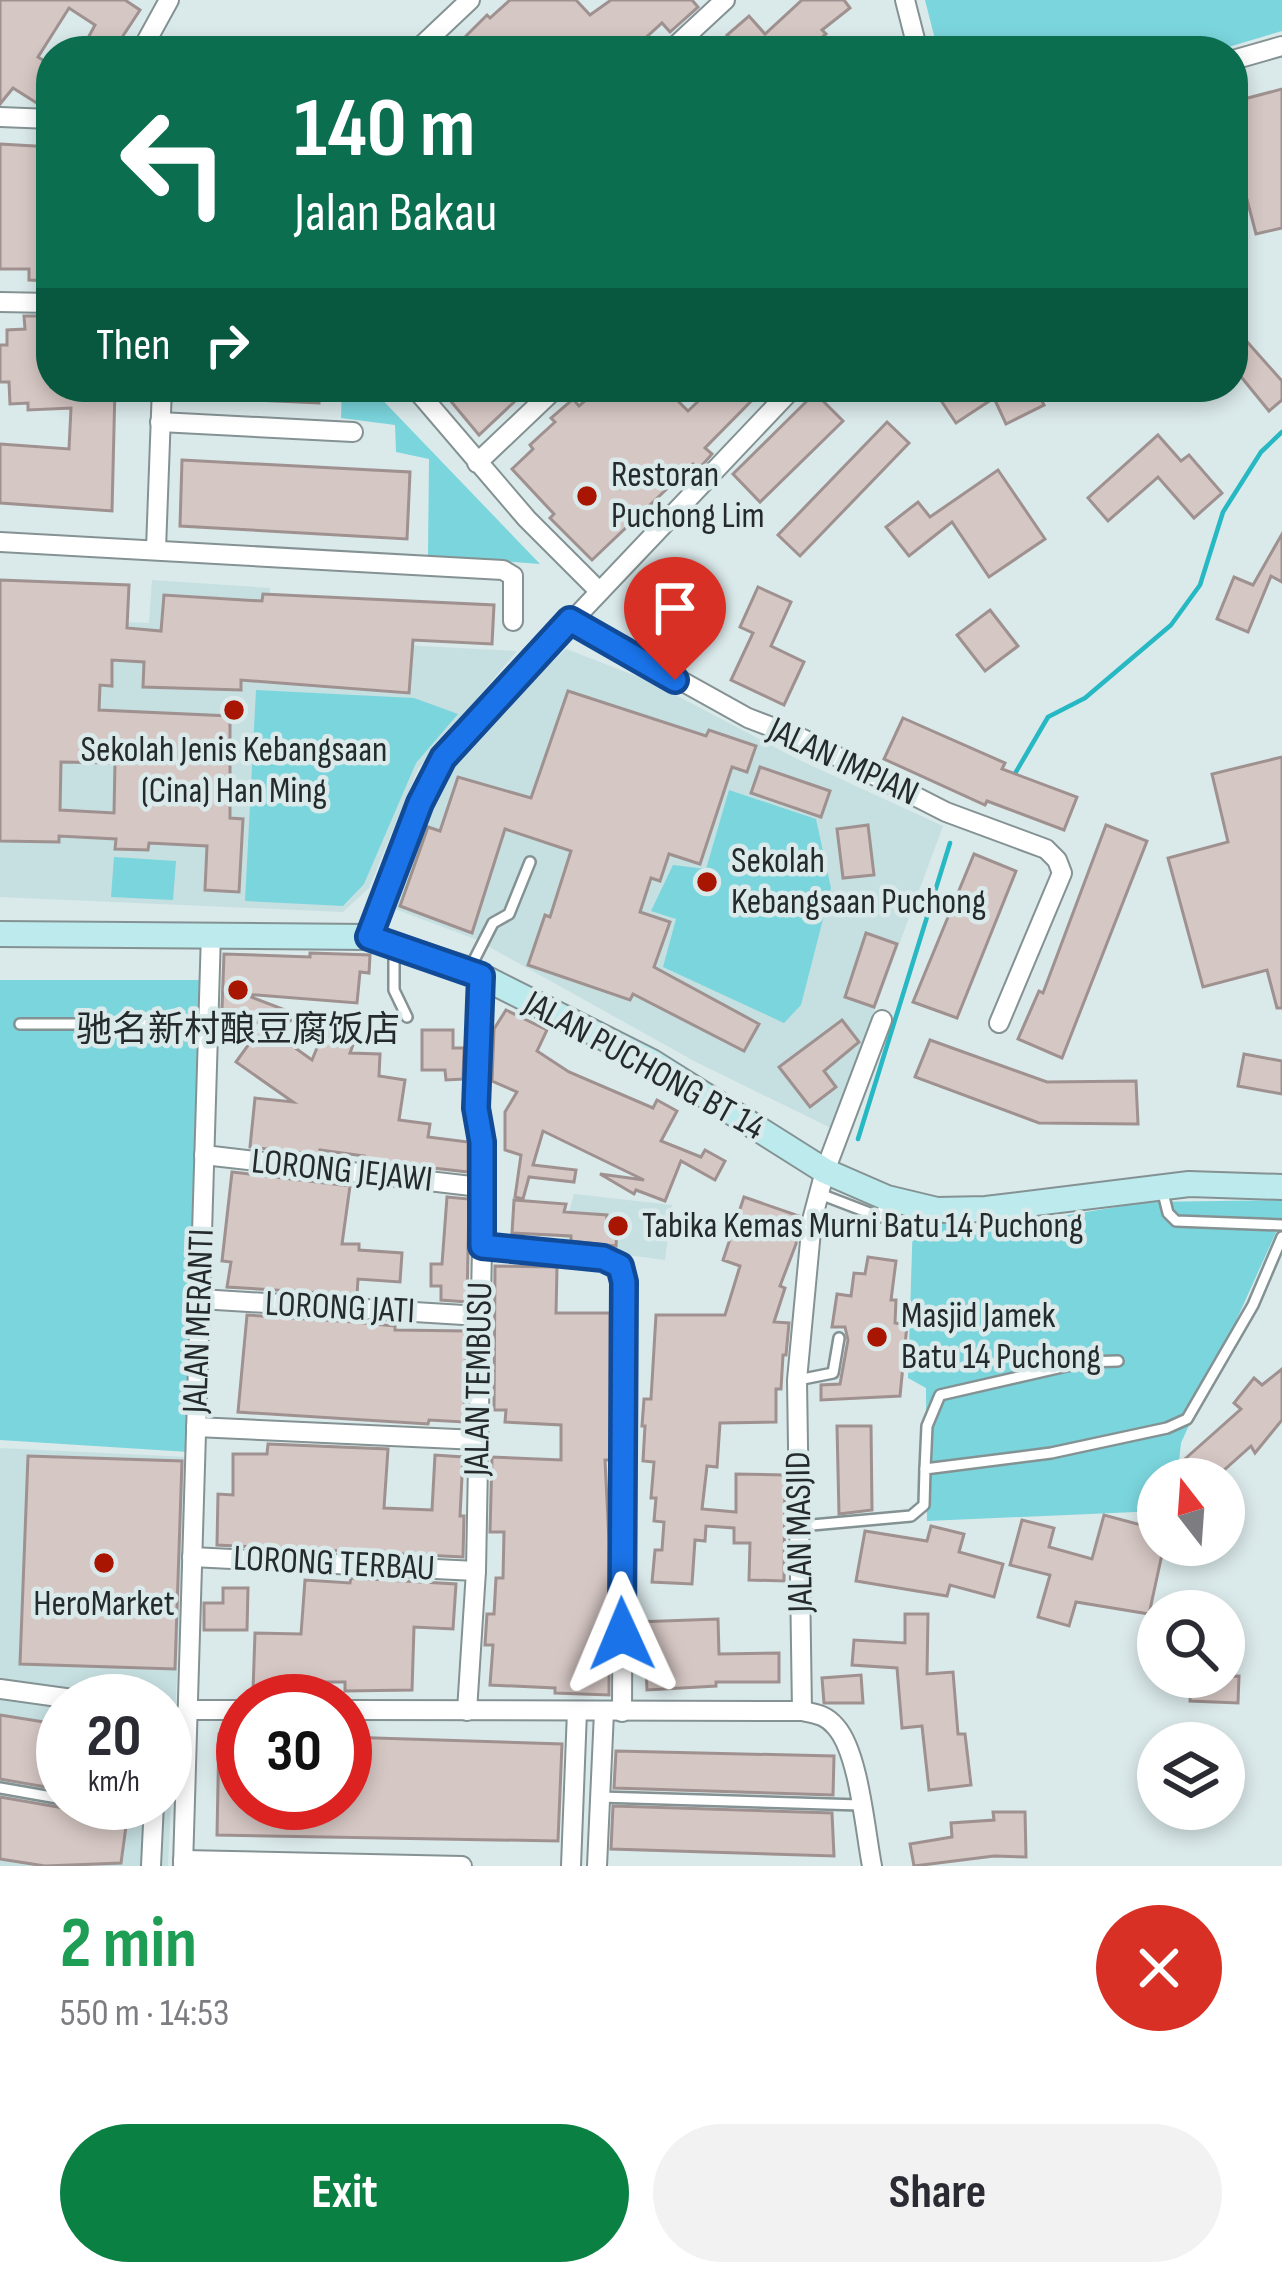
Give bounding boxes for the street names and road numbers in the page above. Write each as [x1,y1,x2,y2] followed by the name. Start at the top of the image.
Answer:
[760,708,925,815] street label: JALAN IMPIAN
[515,982,772,1150] street label: JALAN PUCHONG BT 14
[249,1140,435,1202] street label: LORONG JEJAWI
[174,1228,224,1415] street label: JALAN MERANTI
[456,1282,502,1477] street label: JALAN TEMBUSU
[264,1283,416,1333] street label: LORONG JATI
[777,1451,823,1614] street label: JALAN MASJID
[232,1537,436,1591] street label: LORONG TERBAU

